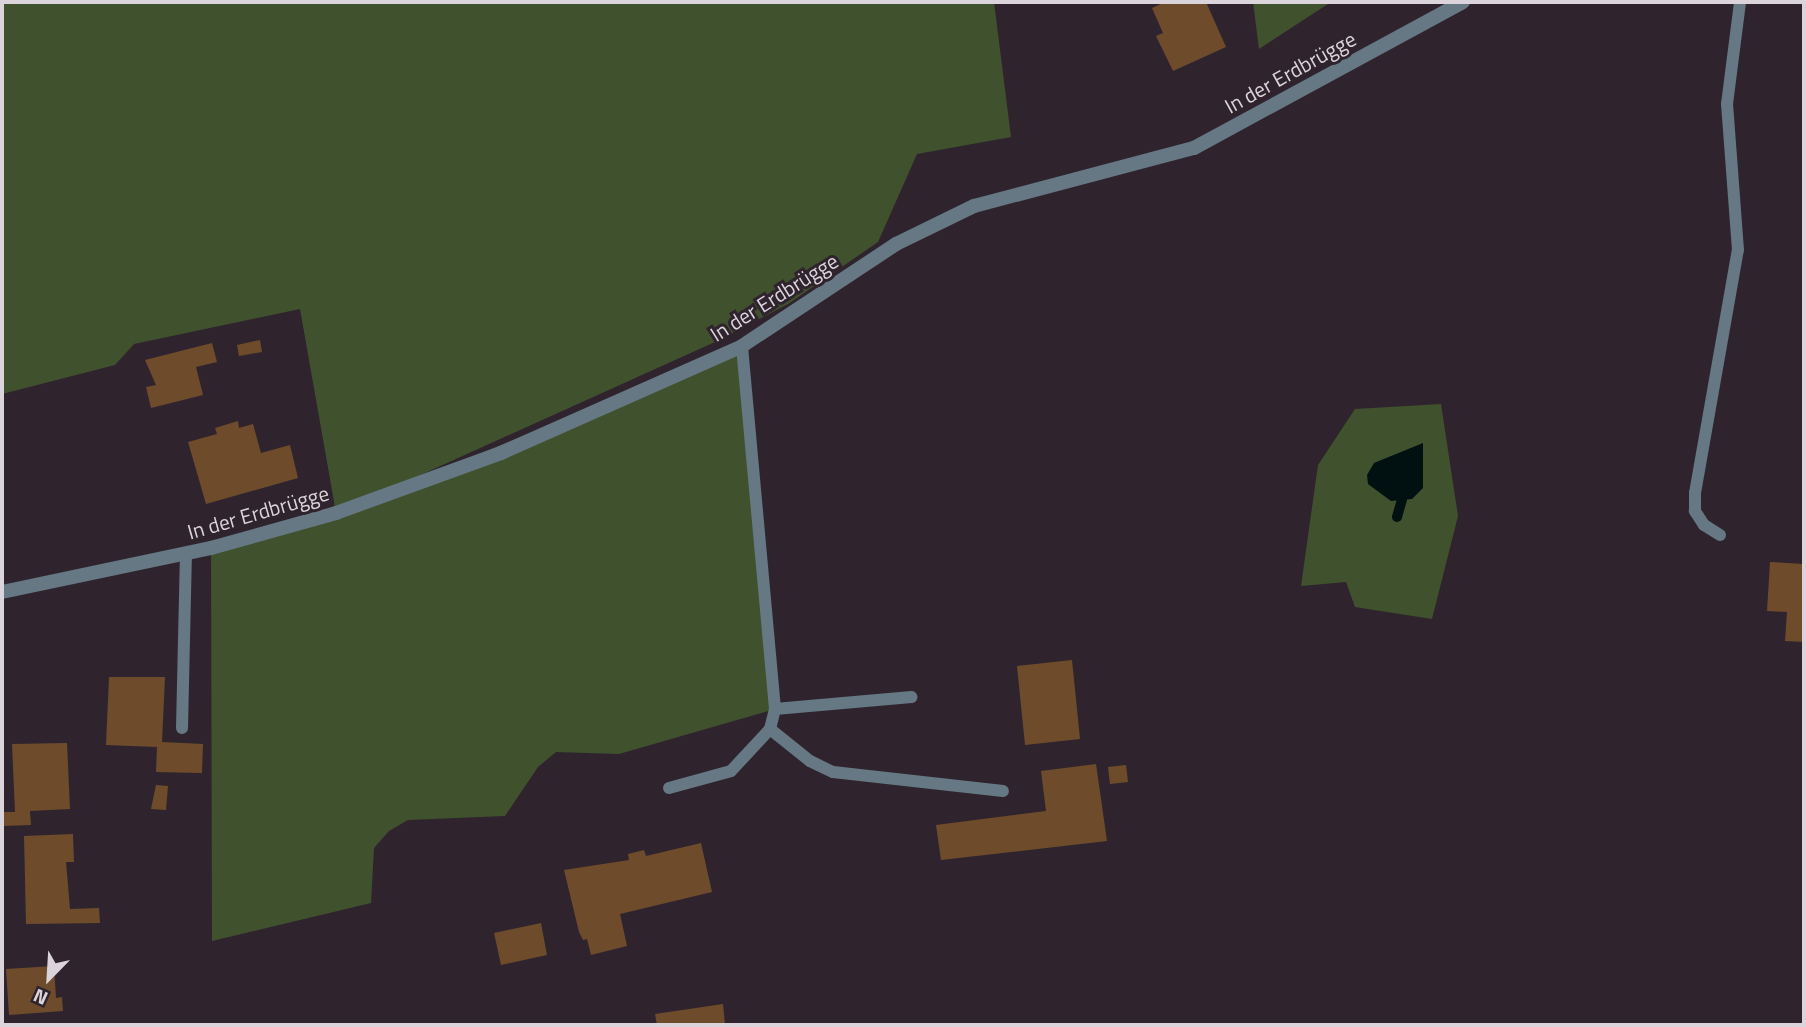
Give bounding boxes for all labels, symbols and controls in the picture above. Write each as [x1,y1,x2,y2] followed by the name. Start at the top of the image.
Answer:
[1220,26,1360,118] street label: In der Erdbrügge
[705,248,843,346] street label: In der Erdbrügge
[184,480,332,544] street label: In der Erdbrügge
[14,943,84,1013] north arrow
[28,982,52,1014] text: N

